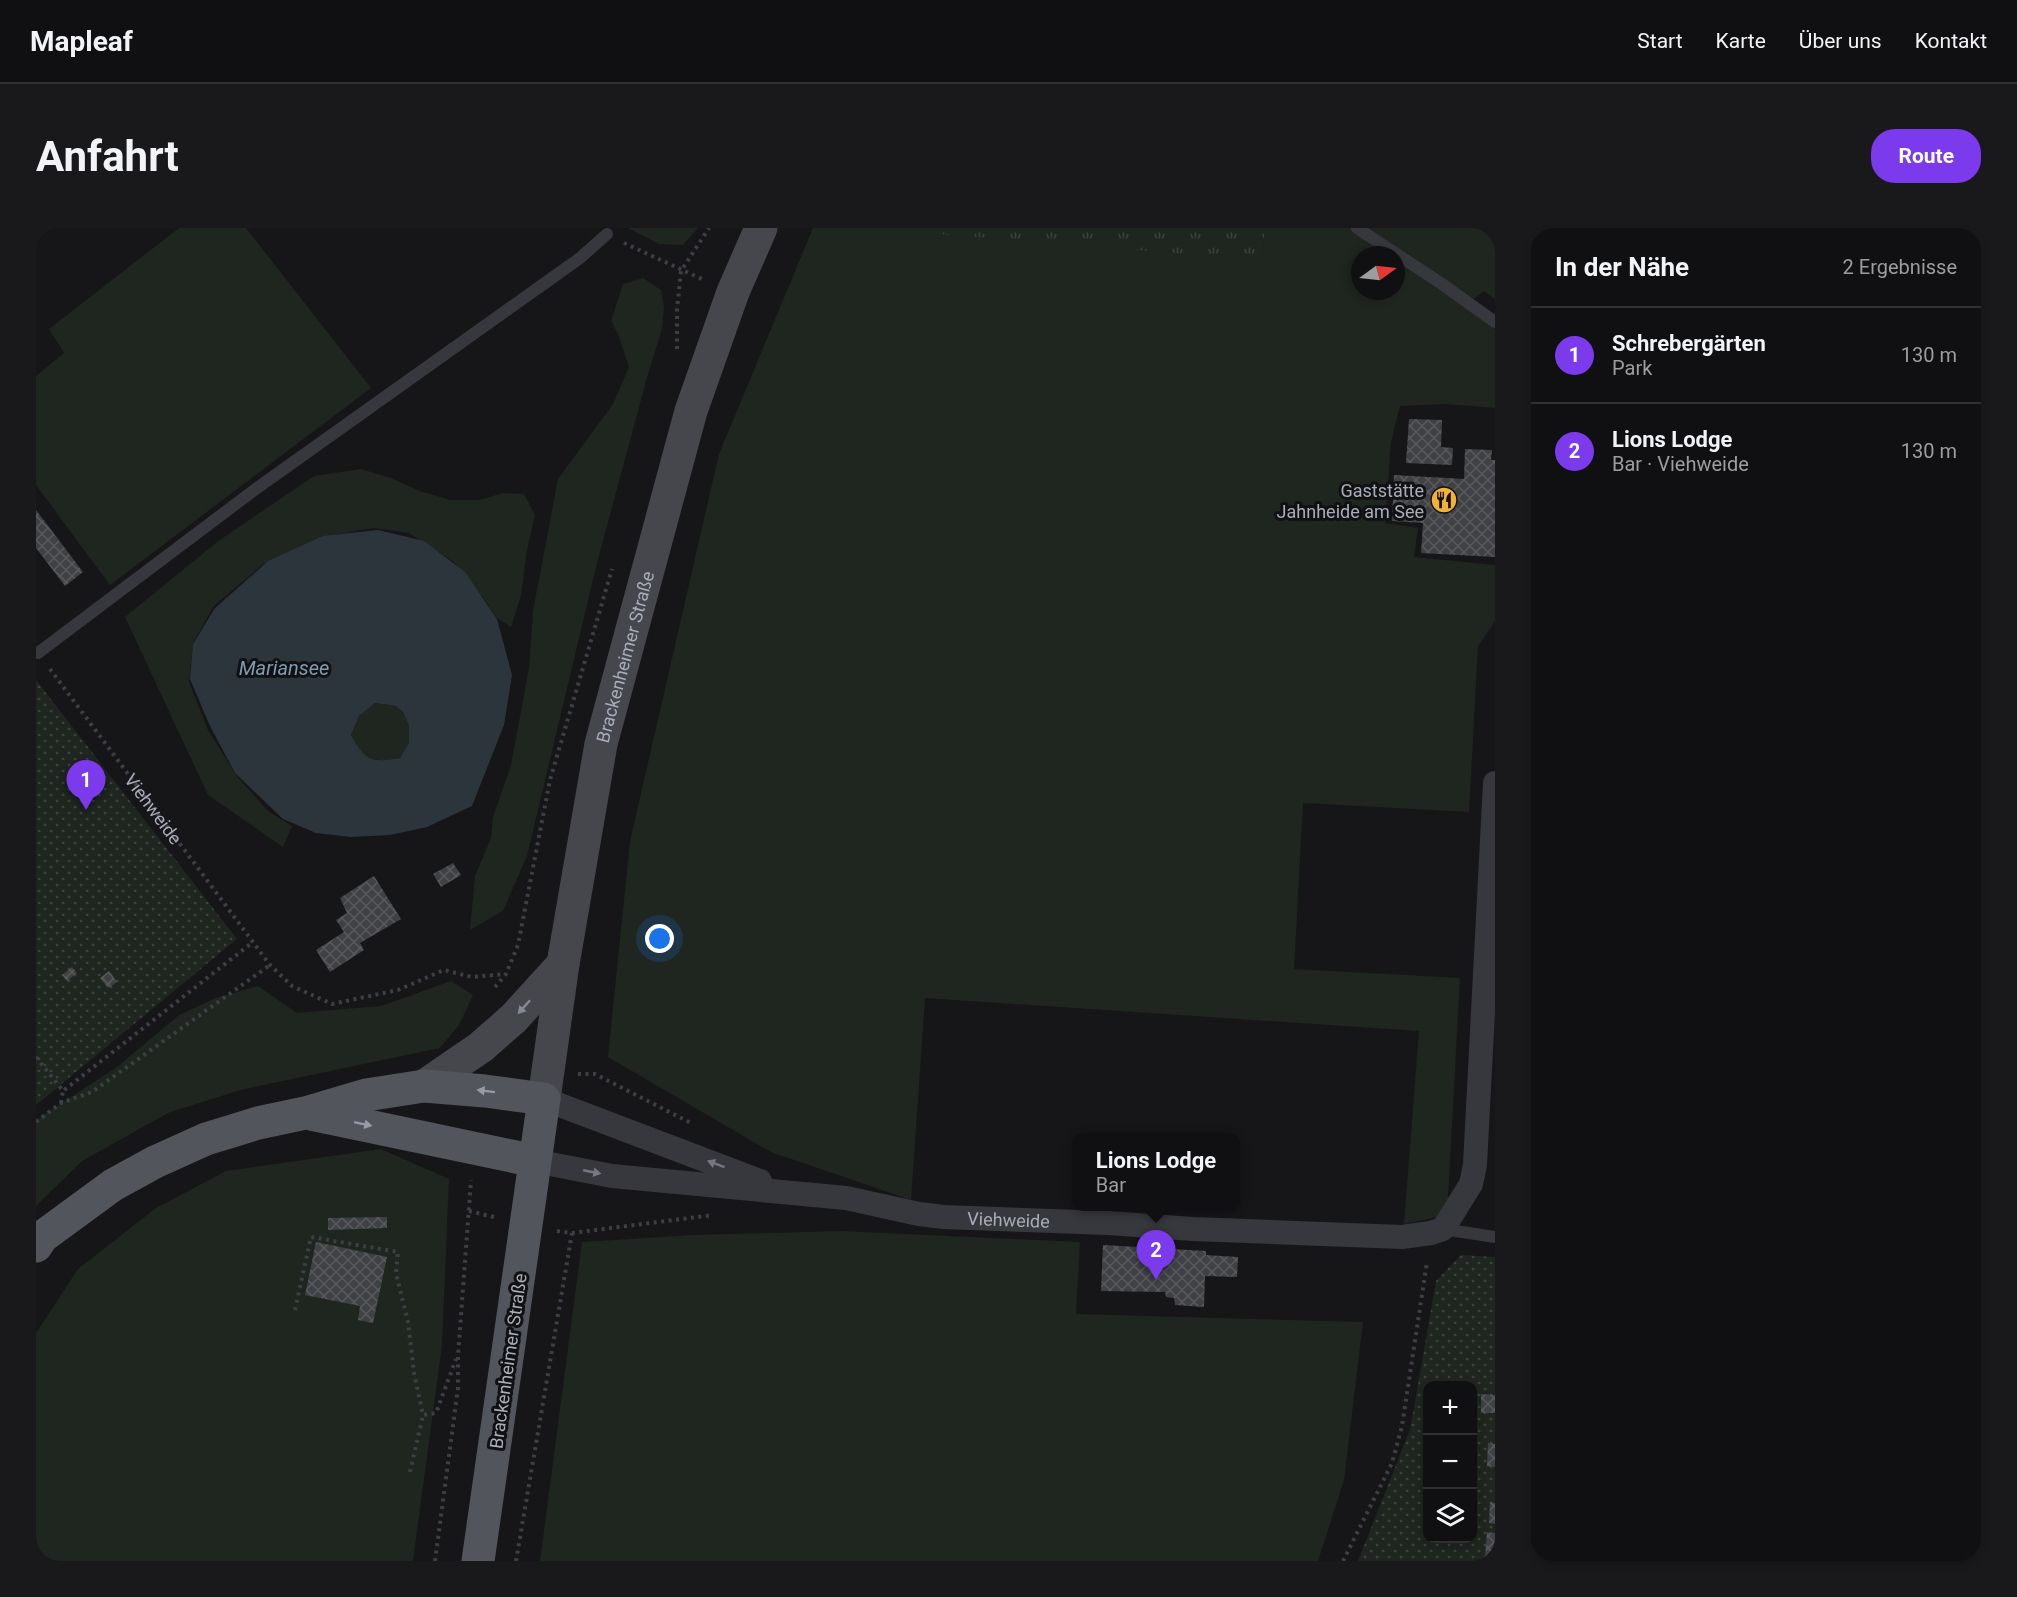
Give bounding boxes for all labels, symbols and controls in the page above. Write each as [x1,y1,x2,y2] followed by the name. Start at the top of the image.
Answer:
[30,25,133,58] text: Mapleaf
[1637,29,1683,53] text: Start
[1716,29,1766,53] text: Karte
[1799,29,1882,53] text: Über uns
[1915,29,1987,53] text: Kontakt
[1871,129,1981,183] button: Route
[36,132,179,181] text: Anfahrt
[1351,246,1405,300] north arrow
[1555,252,1689,282] text: In der Nähe
[1843,255,1957,279] text: 2 Ergebnisse
[1612,331,1766,356] text: Schrebergärten
[1569,343,1580,367] text: 1
[1901,343,1957,367] text: 130 m
[1612,356,1652,380] text: Park
[1612,427,1732,452] text: Lions Lodge
[1569,439,1580,463] text: 2
[1901,439,1957,463] text: 130 m
[1612,452,1749,476] text: Bar · Viehweide
[1277,480,1424,522] place label: Gaststätte Jahnheide am See
[1429,485,1459,515] restaurant icon: Gaststätte Jahnheide am See
[591,569,658,745] street label: Brackenheimer Straße
[239,656,329,680] water label: Mariansee
[67,760,106,810] pin: 1
[121,769,187,848] street label: Viehweide
[645,924,674,953] your location
[517,1000,531,1014] one-way arrow
[476,1086,495,1096] one-way arrow
[353,1120,372,1130] one-way arrow
[1072,1133,1240,1211] popup
[1096,1148,1216,1173] text: Lions Lodge
[706,1159,724,1169] one-way arrow
[583,1168,602,1177] one-way arrow
[1096,1173,1126,1197] text: Bar
[967,1207,1050,1231] street label: Viehweide
[1136,1230,1176,1280] pin: 2
[485,1272,531,1450] street label: Brackenheimer Straße
[1423,1381,1477,1543] map controls
[1423,1381,1477,1435] button: +
[1423,1435,1477,1489] button: −
[1423,1489,1477,1543] button: layers

